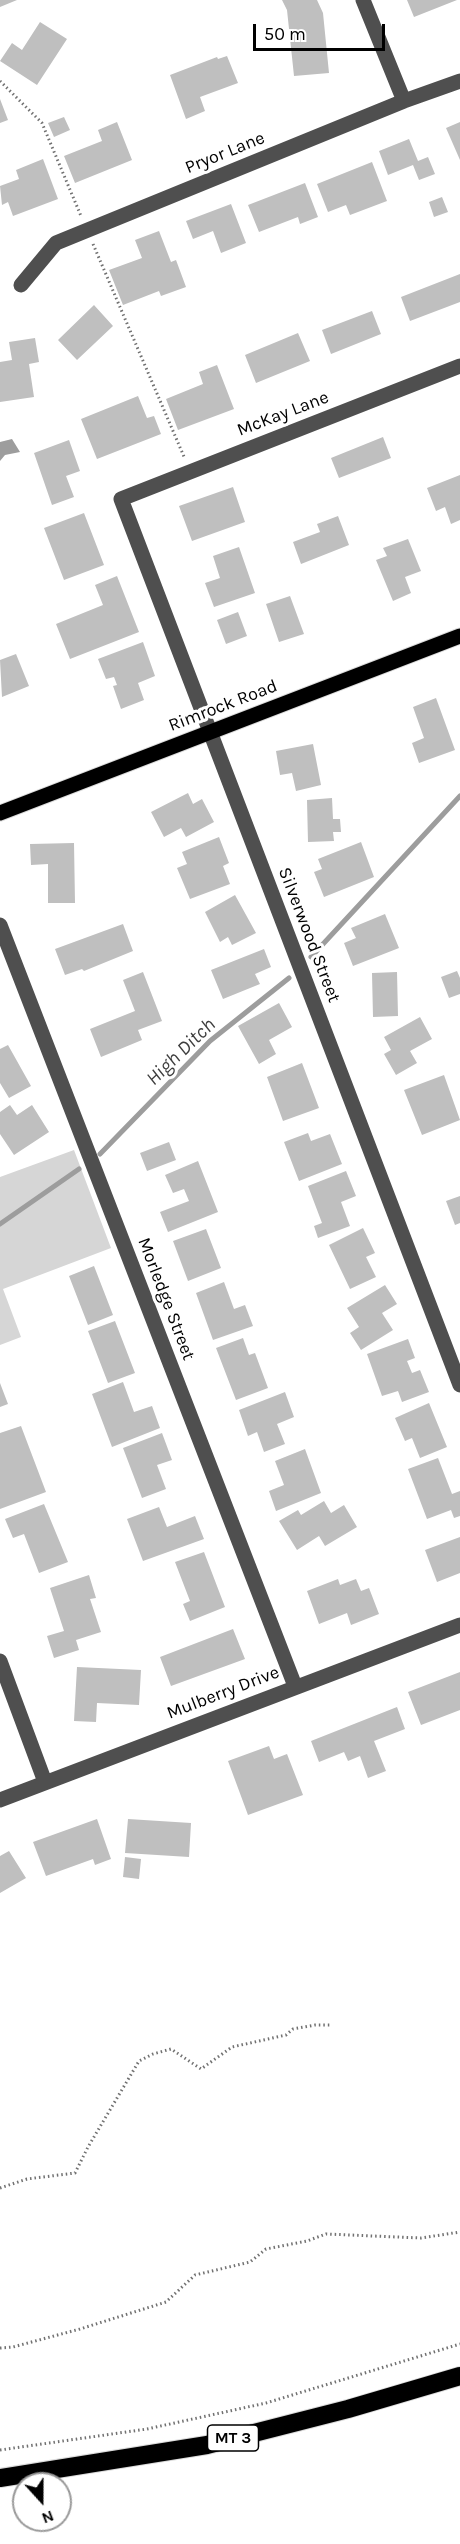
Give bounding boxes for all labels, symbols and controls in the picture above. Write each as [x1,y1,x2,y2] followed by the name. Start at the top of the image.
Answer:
[256,12,388,50] scale bar
[264,23,306,45] text: 50 m
[182,127,268,179] street label: Pryor Lane
[234,387,332,441] street label: McKay Lane
[166,675,280,737] street label: Rimrock Road
[273,864,345,1006] street label: Silverwood Street
[141,1013,221,1091] water label: High Ditch
[133,1235,199,1363] street label: Morledge Street
[164,1662,282,1724] street label: Mulberry Drive
[208,2425,258,2451] road number: MT 3
[12,2472,72,2532] north arrow
[39,2506,57,2528] text: N

